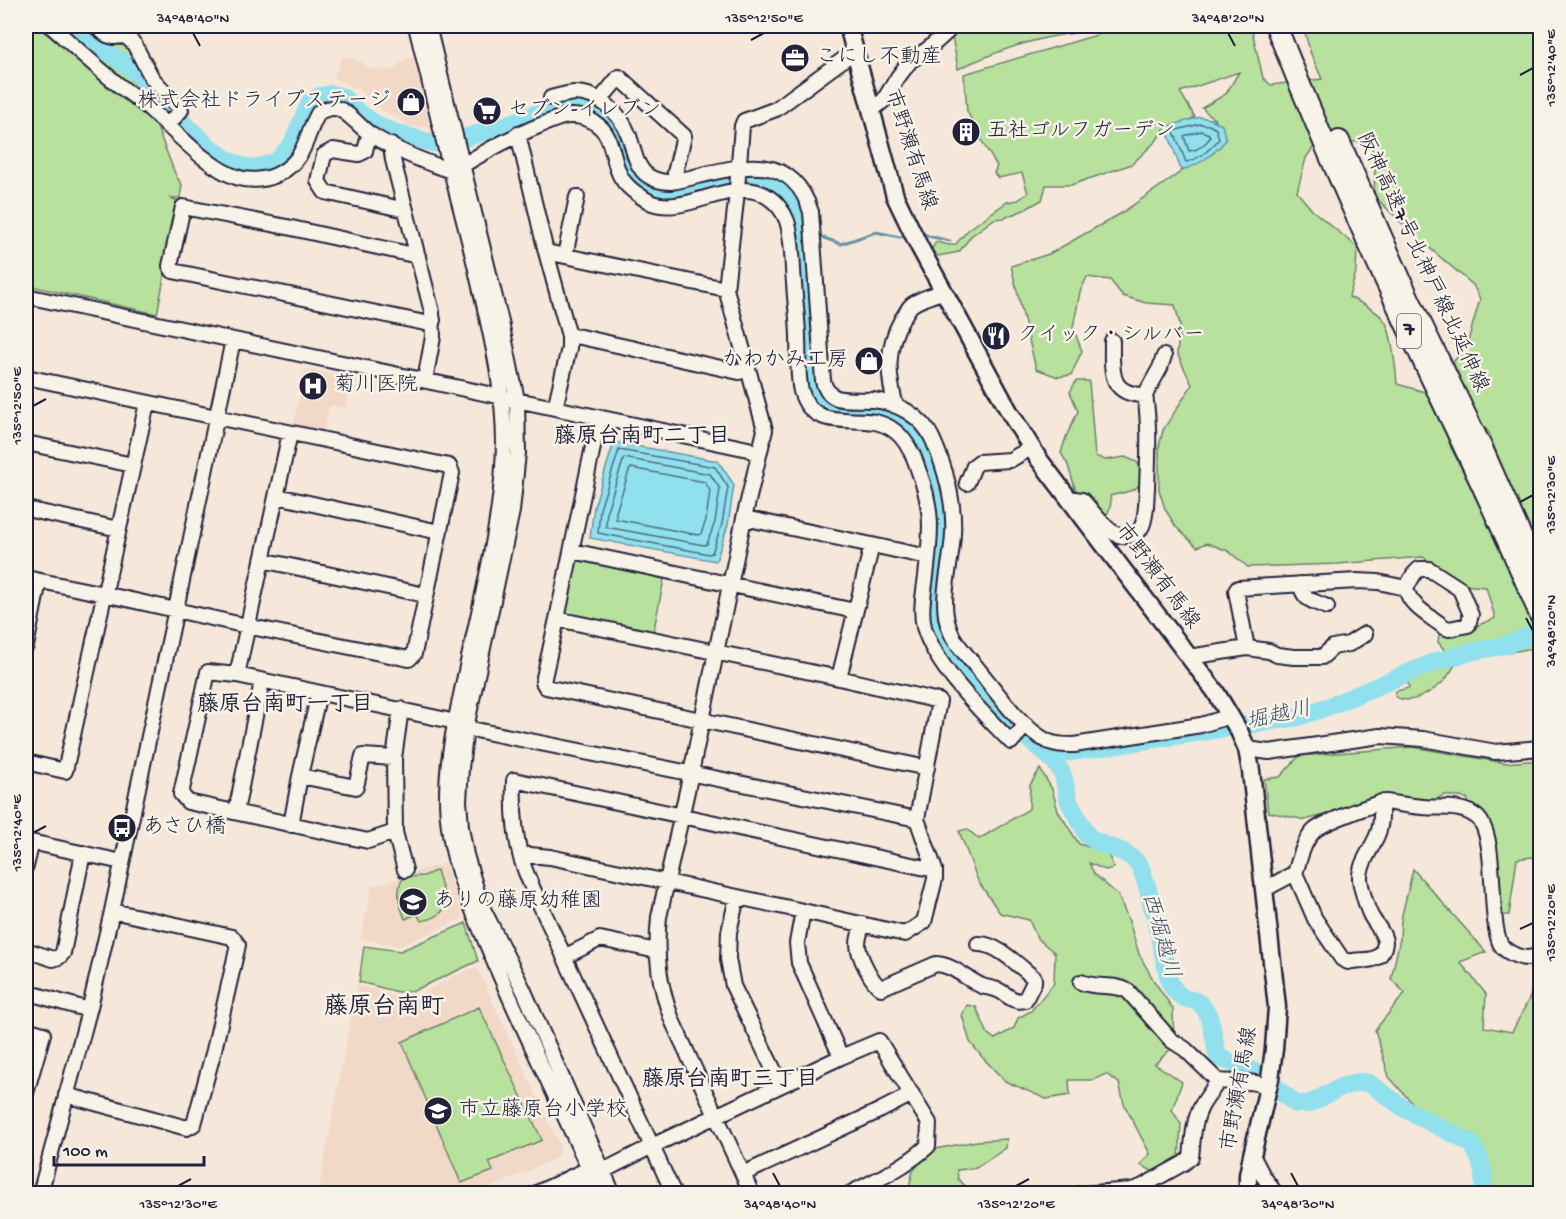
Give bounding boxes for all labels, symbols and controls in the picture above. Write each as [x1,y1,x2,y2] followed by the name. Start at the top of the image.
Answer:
[156,10,229,28] text: 34°48'40"N
[724,10,803,28] text: 135°12'50"E
[1191,10,1265,28] text: 34°48'20"N
[1543,29,1561,107] text: 135°12'40"E
[779,42,811,74] office icon: こにし不動産
[816,45,942,71] place label: こにし不動産
[395,86,427,118] shop icon: 株式会社ドライブステージ
[878,86,942,214] street label: 市野瀬有馬線
[138,88,390,115] place label: 株式会社ドライブステージ
[471,95,503,127] supermarket icon: セブン-イレブン
[508,98,662,124] place label: セブン-イレブン
[950,116,982,148] building icon: 五社ゴルフガーデン
[987,119,1175,145] place label: 五社ゴルフガーデン
[1350,129,1492,397] street label: 阪神高速7号北神戸線北延伸線
[1397,314,1421,348] road number: 7
[980,320,1012,352] restaurant icon: クイック・シルバー
[1017,324,1204,349] place label: クイック・シルバー
[853,345,885,377] shop icon: かわかみ工房
[722,349,848,374] place label: かわかみ工房
[9,367,27,446] text: 135°12'50"E
[297,370,329,402] hospital icon: 菊川医院
[334,373,418,399] place label: 菊川医院
[554,423,730,451] district label: 藤原台南町二丁目
[1543,456,1561,535] text: 135°12'30"E
[1108,518,1205,635] street label: 市野瀬有馬線
[1543,594,1561,668] text: 34°48'20"N
[197,691,373,719] district label: 藤原台南町一丁目
[1244,696,1314,737] water label: 堀越川
[9,794,27,872] text: 135°12'40"E
[106,812,138,844] bus stop icon: あさひ橋
[143,815,226,841] place label: あさひ橋
[1543,884,1561,963] text: 135°12'20"E
[397,886,429,918] school or university icon: ありの藤原幼稚園
[434,888,602,915] place label: ありの藤原幼稚園
[1134,890,1185,982] water label: 西堀越川
[324,993,444,1023] district label: 藤原台南町
[1216,1024,1264,1153] street label: 市野瀬有馬線
[642,1066,818,1094] district label: 藤原台南町三丁目
[422,1095,454,1127] school or university icon: 市立藤原台小学校
[459,1097,627,1124] place label: 市立藤原台小学校
[54,1129,204,1167] scale bar
[62,1142,108,1163] text: 100 m
[138,1196,217,1214] text: 135°12'30"E
[743,1196,816,1214] text: 34°48'40"N
[976,1196,1055,1214] text: 135°12'20"E
[1260,1196,1335,1214] text: 34°48'30"N

